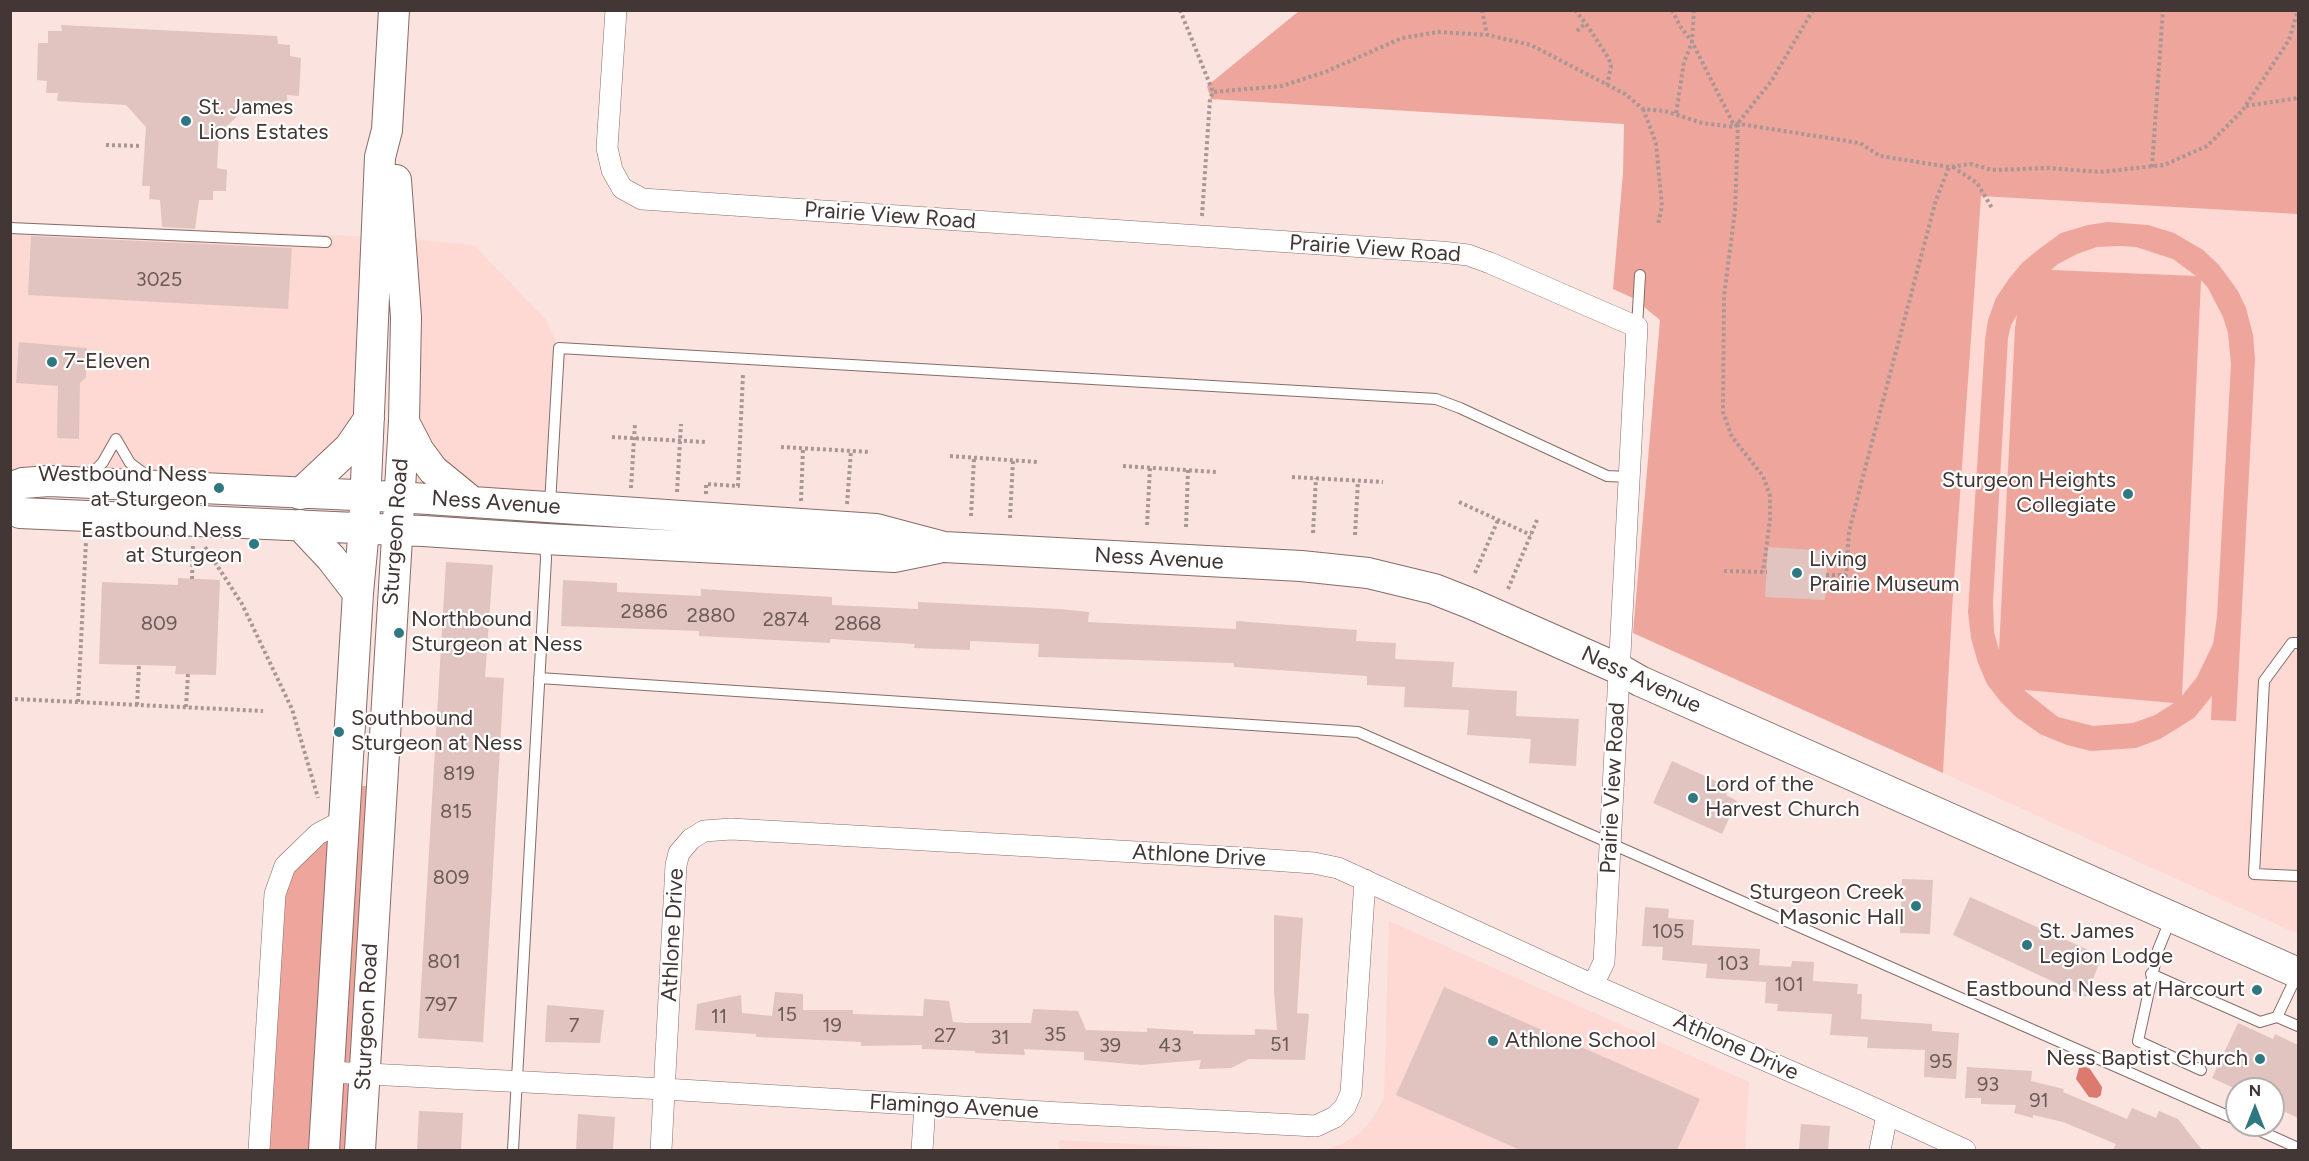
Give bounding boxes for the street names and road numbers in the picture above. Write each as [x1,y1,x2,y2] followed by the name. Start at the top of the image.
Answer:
[803,197,977,235] street label: Prairie View Road
[1288,230,1462,268] street label: Prairie View Road
[378,457,414,607] street label: Sturgeon Road
[431,485,561,521] street label: Ness Avenue
[1094,542,1224,576] street label: Ness Avenue
[1577,641,1705,719] street label: Ness Avenue
[1595,702,1631,874] street label: Prairie View Road
[1132,839,1266,873] street label: Athlone Drive
[656,868,690,1002] street label: Athlone Drive
[350,943,384,1091] street label: Sturgeon Road
[1670,1008,1802,1086] street label: Athlone Drive
[869,1089,1039,1125] street label: Flamingo Avenue

